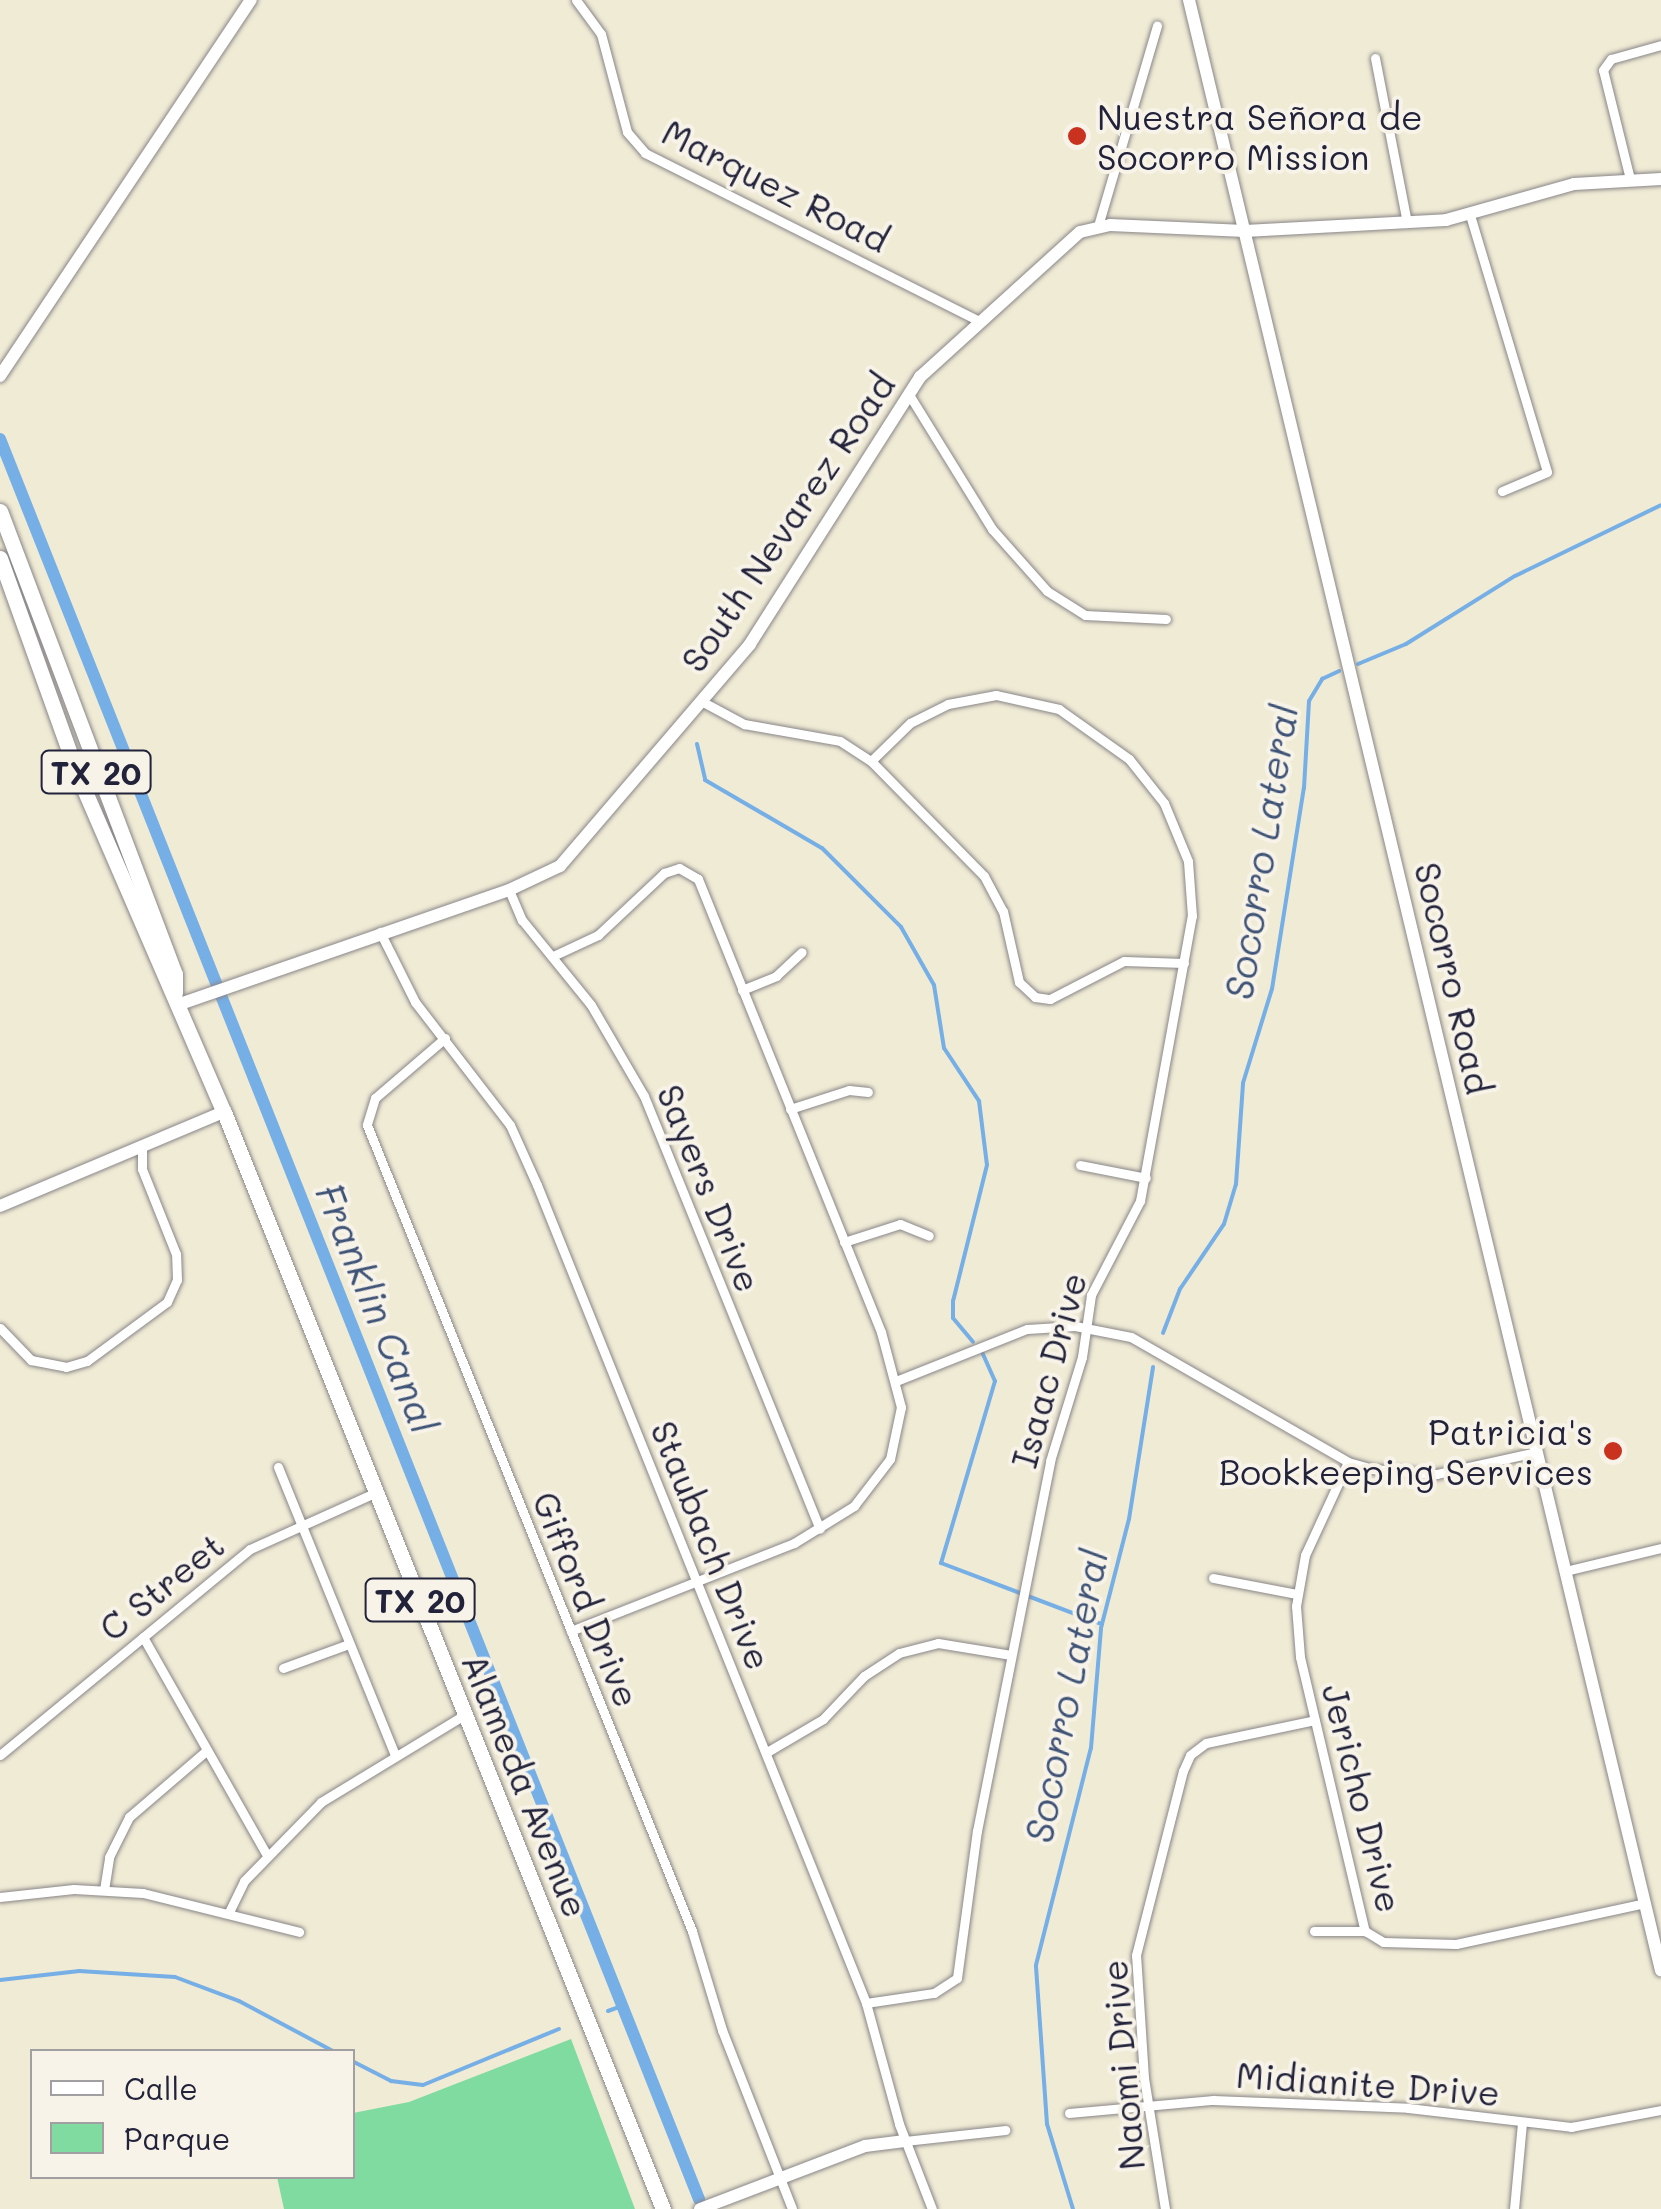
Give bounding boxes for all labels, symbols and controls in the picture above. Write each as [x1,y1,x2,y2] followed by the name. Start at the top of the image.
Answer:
[1097,95,1423,177] place label: Nuestra Señora de Socorro Mission
[656,110,896,260] street label: Marquez Road
[1066,125,1088,147] marker: Nuestra Señora de Socorro Mission
[671,365,903,679] street label: South Nevarez Road
[1215,701,1307,1003] water label: Socorro Lateral
[38,745,154,799] road number: TX 20
[1407,858,1501,1098] street label: Socorro Road
[649,1078,771,1298] street label: Sayers Drive
[306,1177,448,1439] water label: Franklin Canal
[1002,1268,1094,1472] street label: Isaac Drive
[1219,1410,1593,1492] place label: Patricia's Bookkeeping Services
[643,1415,781,1675] street label: Staubach Drive
[1602,1440,1624,1462] marker: Patricia's Bookkeeping Services
[525,1485,649,1713] street label: Gifford Drive
[90,1523,232,1649] street label: C Street
[1015,1545,1117,1847] water label: Socorro Lateral
[362,1573,478,1627] road number: TX 20
[454,1647,598,1923] street label: Alameda Avenue
[1314,1679,1412,1917] street label: Jericho Drive
[1092,1958,1152,2172] street label: Naomi Drive
[30,2049,355,2179] legend
[1235,2053,1501,2113] street label: Midianite Drive
[124,2068,198,2108] text: Calle
[124,2118,230,2158] text: Parque

